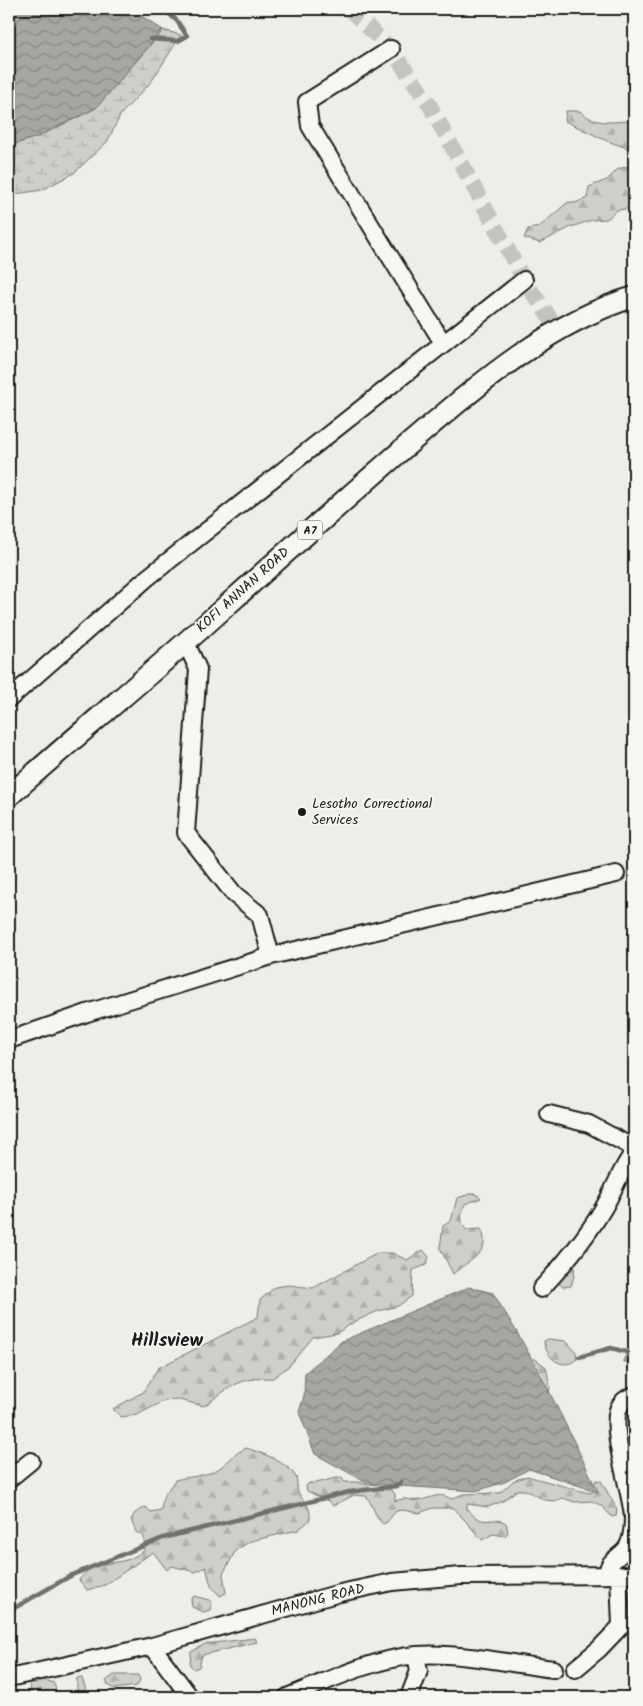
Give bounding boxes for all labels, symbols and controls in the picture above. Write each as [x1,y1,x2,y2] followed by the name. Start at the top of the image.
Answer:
[298,520,322,540] road number: A7
[191,542,295,638] street label: KOFI ANNAN ROAD
[312,793,433,831] place label: Lesotho Correctional Services
[296,806,308,818] marker: Lesotho Correctional Services
[131,1326,204,1356] district label: Hillsview
[269,1578,367,1622] street label: MANONG ROAD

